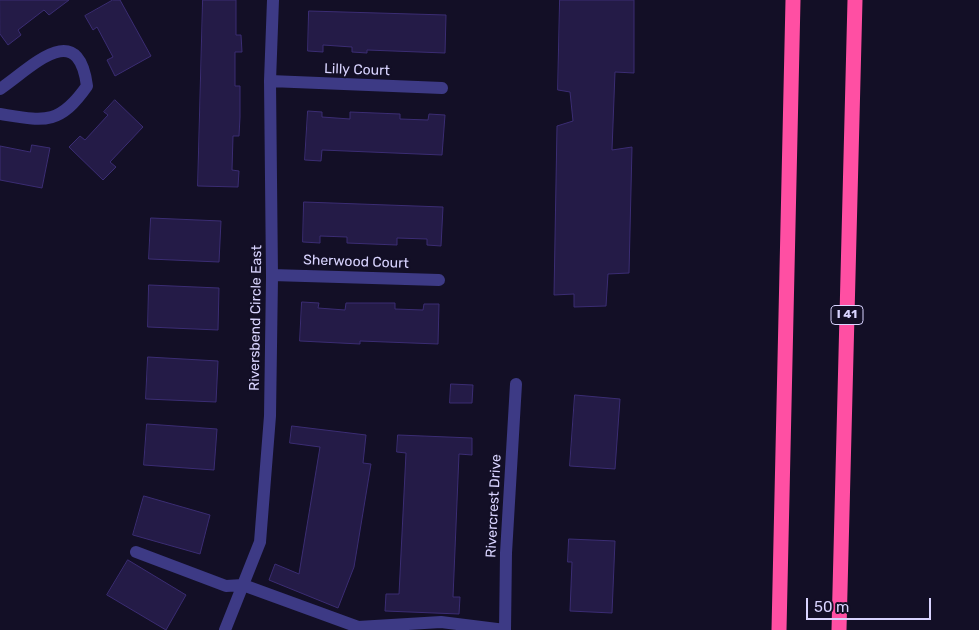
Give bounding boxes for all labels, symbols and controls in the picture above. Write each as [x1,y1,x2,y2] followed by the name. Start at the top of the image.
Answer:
[324,60,390,80] street label: Lilly Court
[246,245,266,391] street label: Riversbend Circle East
[303,252,409,272] street label: Sherwood Court
[831,306,863,324] road number: I 41
[483,454,505,558] street label: Rivercrest Drive
[809,588,934,620] scale bar
[814,598,849,616] text: 50 m

